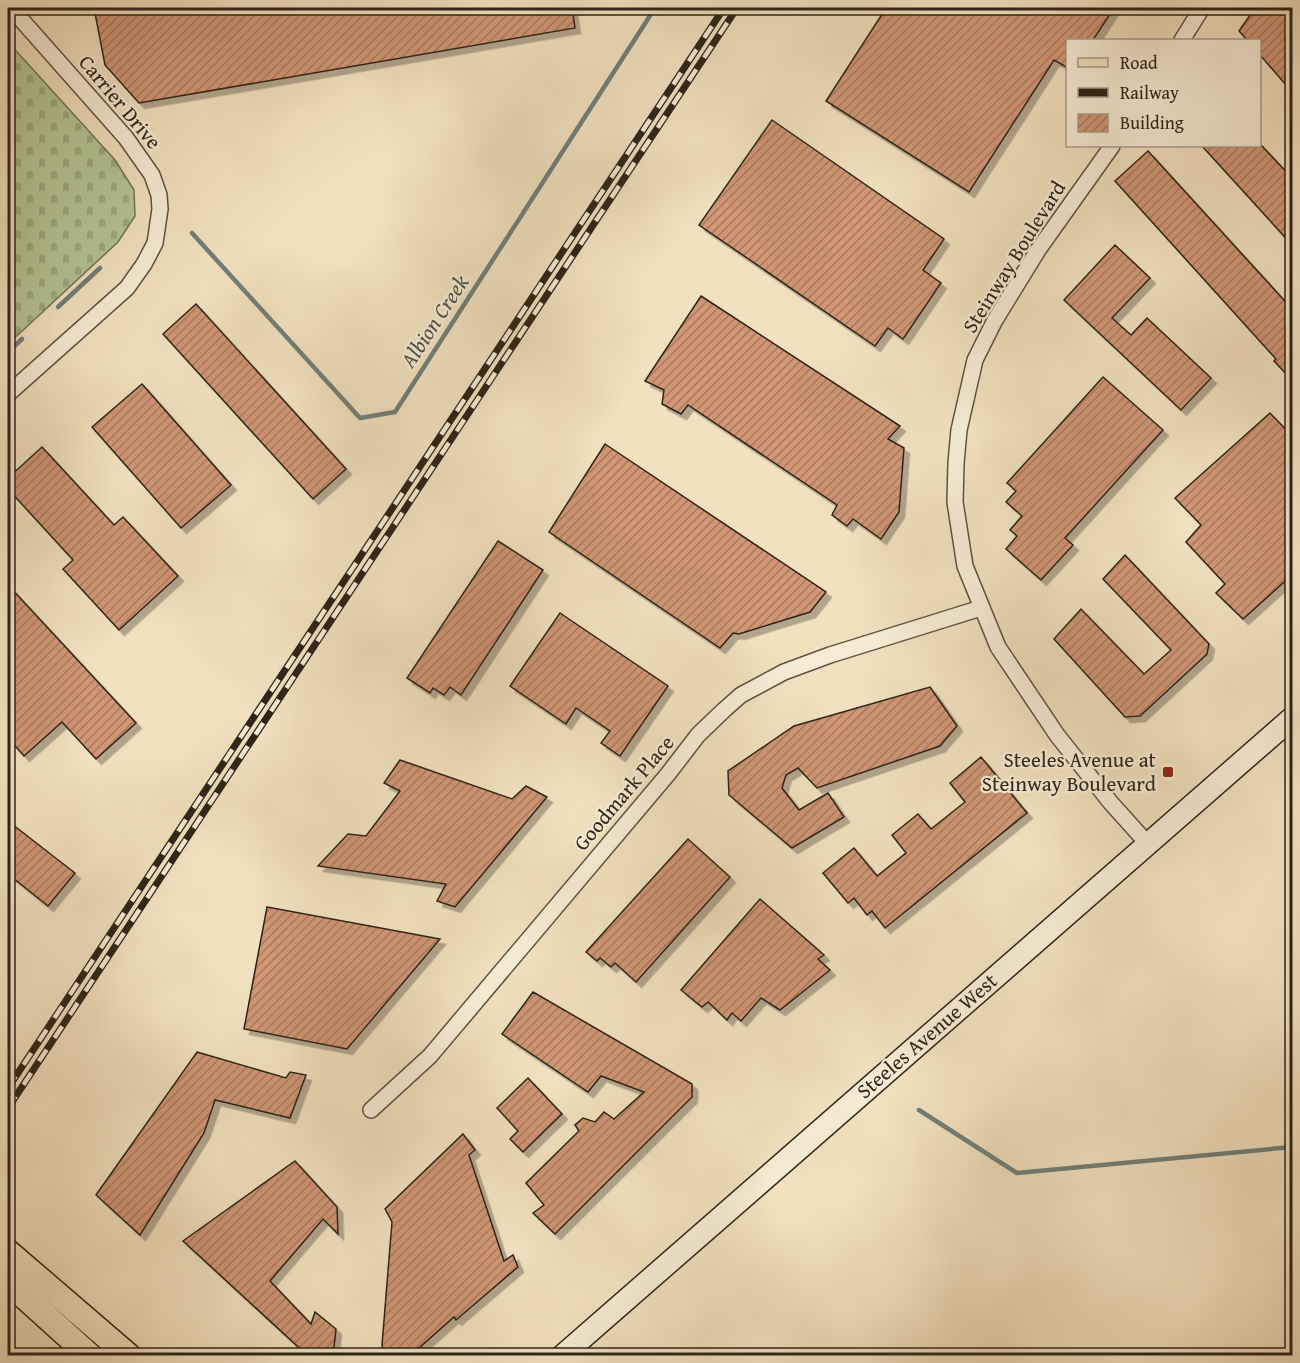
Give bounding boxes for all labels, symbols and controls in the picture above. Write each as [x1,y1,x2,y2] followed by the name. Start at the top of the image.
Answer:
[1066,39,1261,147] legend
[72,48,169,156] street label: Carrier Drive
[1120,49,1158,76] text: Road
[1120,79,1179,106] text: Railway
[1120,109,1184,136] text: Building
[954,174,1073,339] street label: Steinway Boulevard
[391,267,477,375] water label: Albion Creek
[566,728,681,857] street label: Goodmark Place
[982,744,1157,799] place label: Steeles Avenue at Steinway Boulevard
[1161,765,1175,779] marker: Steeles Avenue at Steinway Boulevard
[849,965,1004,1106] street label: Steeles Avenue West

